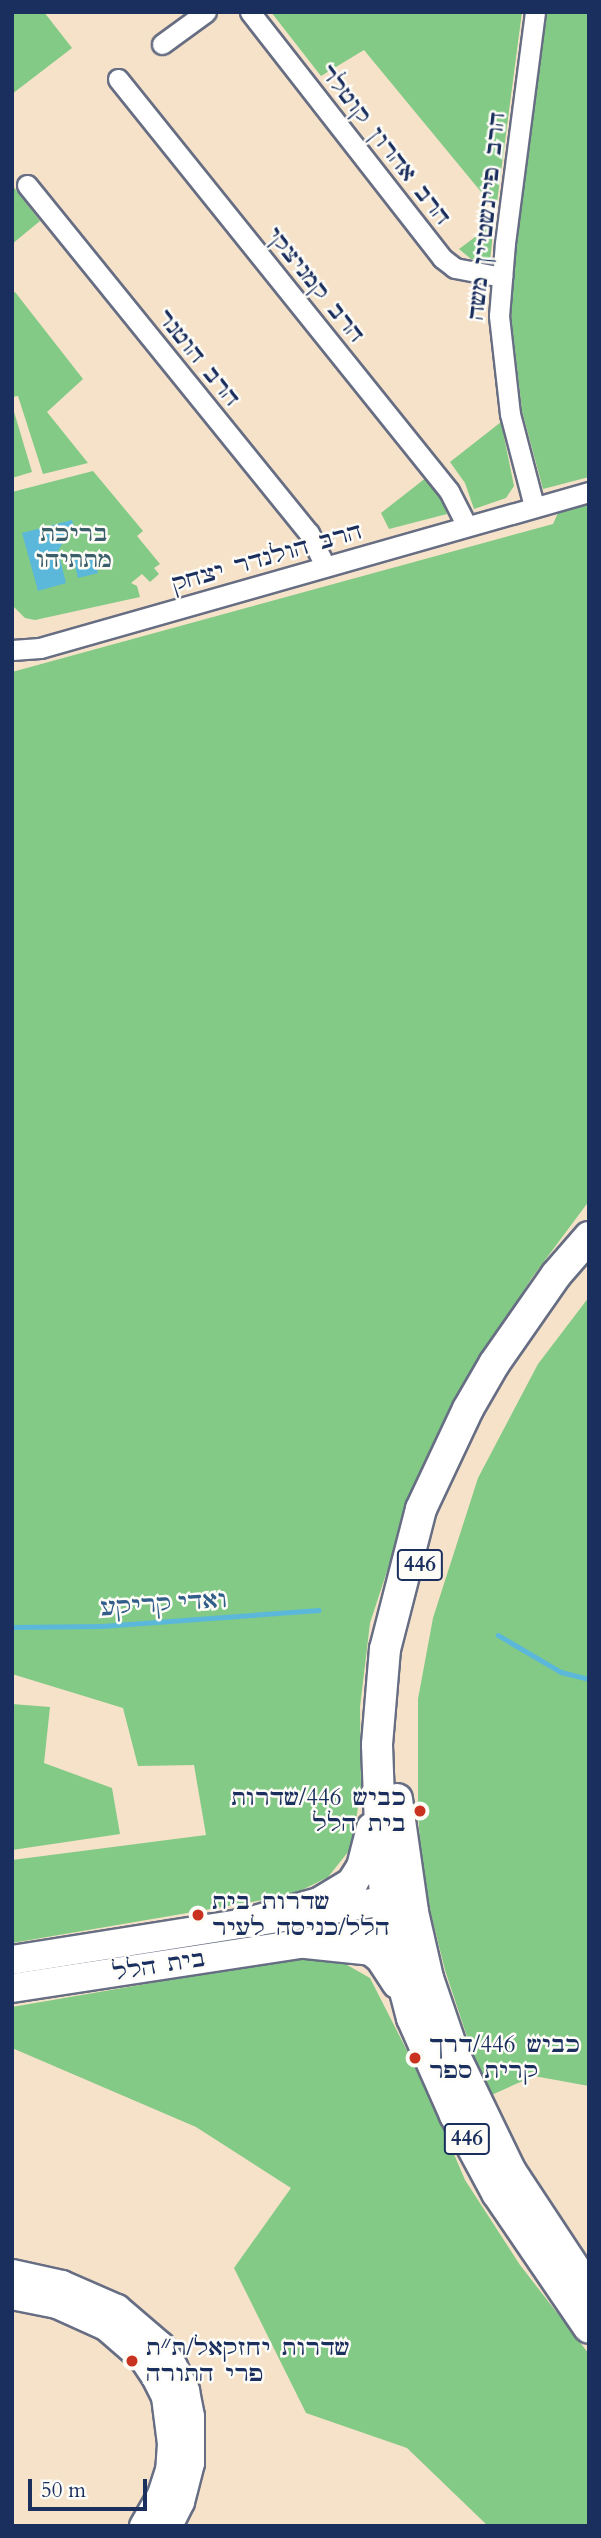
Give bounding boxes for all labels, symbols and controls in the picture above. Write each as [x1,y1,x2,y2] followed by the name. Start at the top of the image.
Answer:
[317,63,453,227] street label: הרב אהרון קוטלר
[463,116,511,316] street label: הרב פיינשטיין משה
[262,224,368,346] street label: הרב קמניצקי
[152,306,244,410] street label: הרב הוטנר
[174,519,360,597] street label: הרב הולנדר יצחק
[36,520,112,574] park label: בריכת מתתיהו
[396,1548,444,1582] road number: 446
[100,1585,228,1623] water label: ואדי קריקע
[237,1784,406,1838] place label: כביש 446/שדרות בית הלל
[412,1803,428,1819] marker: כביש 446/שדרות בית הלל
[212,1888,384,1942] place label: שדרות בית הלל/כניסה לעיר
[190,1907,206,1923] marker: שדרות בית הלל/כניסה לעיר
[113,1945,205,1987] street label: בית הלל
[429,2031,575,2085] place label: כביש 446/דרך קרית ספר
[407,2050,423,2066] marker: כביש 446/דרך קרית ספר
[442,2122,491,2156] road number: 446
[146,2334,344,2388] place label: שדרות יחזקאל/ת״ת פרי התורה
[124,2353,140,2369] marker: שדרות יחזקאל/ת״ת פרי התורה
[32,2464,150,2508] scale bar
[41,2476,86,2505] text: 50 m

